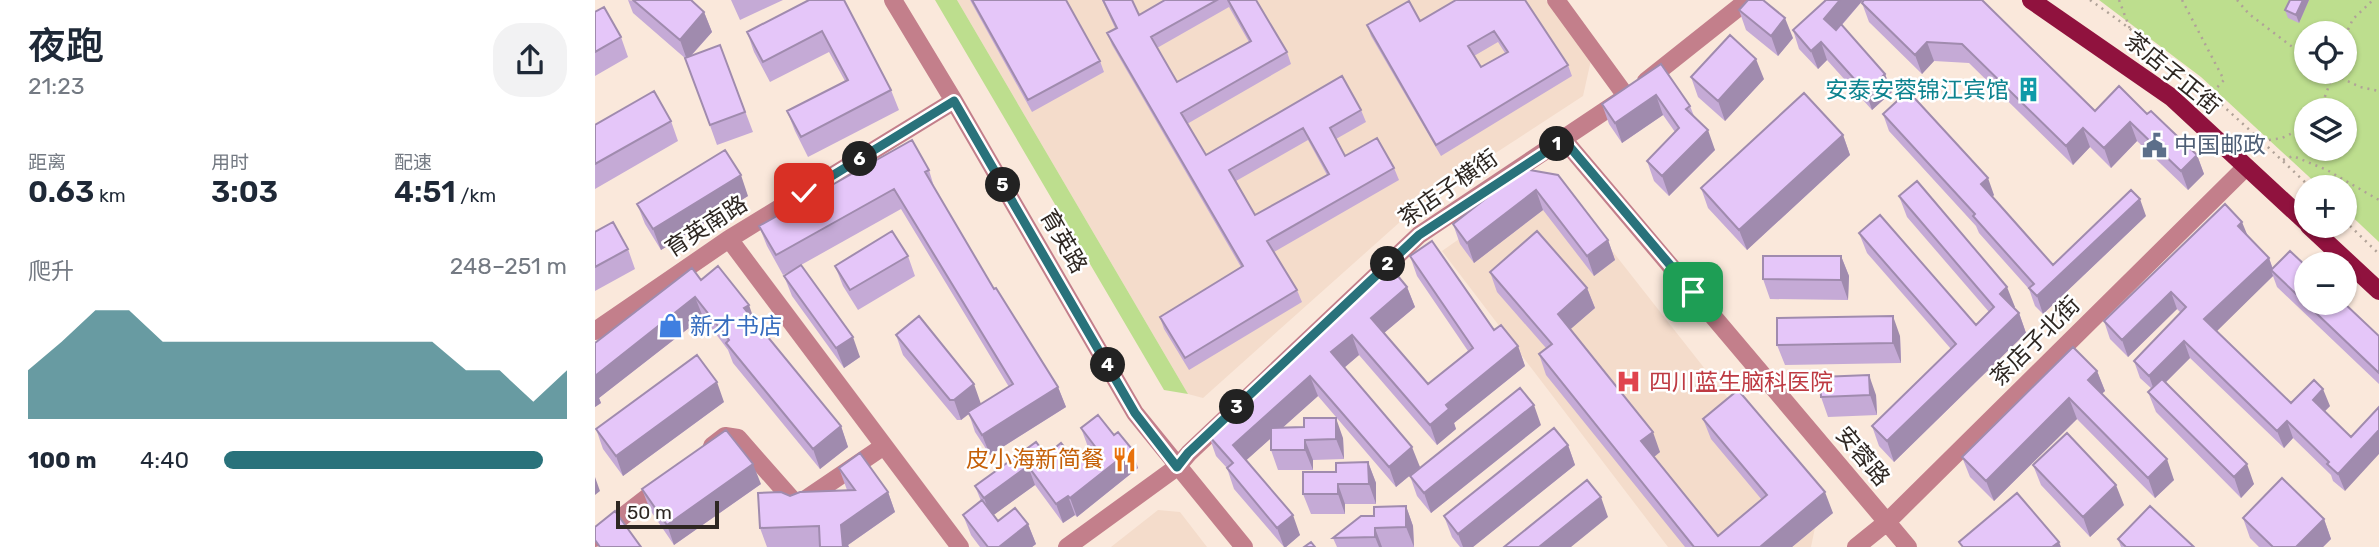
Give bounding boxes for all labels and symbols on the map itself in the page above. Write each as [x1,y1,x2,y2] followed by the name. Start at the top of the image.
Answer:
[2120,26,2226,120] street label: 茶店子正街
[1825,76,2009,104] place label: 安泰安蓉锦江宾馆
[2015,76,2043,104] building icon: 安泰安蓉锦江宾馆
[1539,127,1574,162] pin: 1
[2140,131,2168,159] public building icon: 中国邮政
[2174,131,2266,159] place label: 中国邮政
[842,142,877,176] pin: 6
[1393,144,1503,232] street label: 茶店子横街
[774,163,834,223] pin
[985,168,1021,202] pin: 5
[660,189,752,263] street label: 育英南路
[1035,204,1093,278] street label: 育英路
[1371,246,1405,282] pin: 2
[1663,262,1723,322] pin
[1984,290,2086,392] street label: 茶店子北街
[656,312,684,340] shop icon: 新才书店
[690,312,782,340] place label: 新才书店
[1091,348,1125,382] pin: 4
[1615,368,1643,396] hospital icon: 四川蓝生脑科医院
[1649,368,1833,396] place label: 四川蓝生脑科医院
[1219,390,1255,424] pin: 3
[1830,421,1896,491] street label: 安蓉路
[966,445,1104,473] place label: 皮小海新简餐
[1110,445,1138,473] restaurant icon: 皮小海新简餐
[616,498,719,530] scale bar

